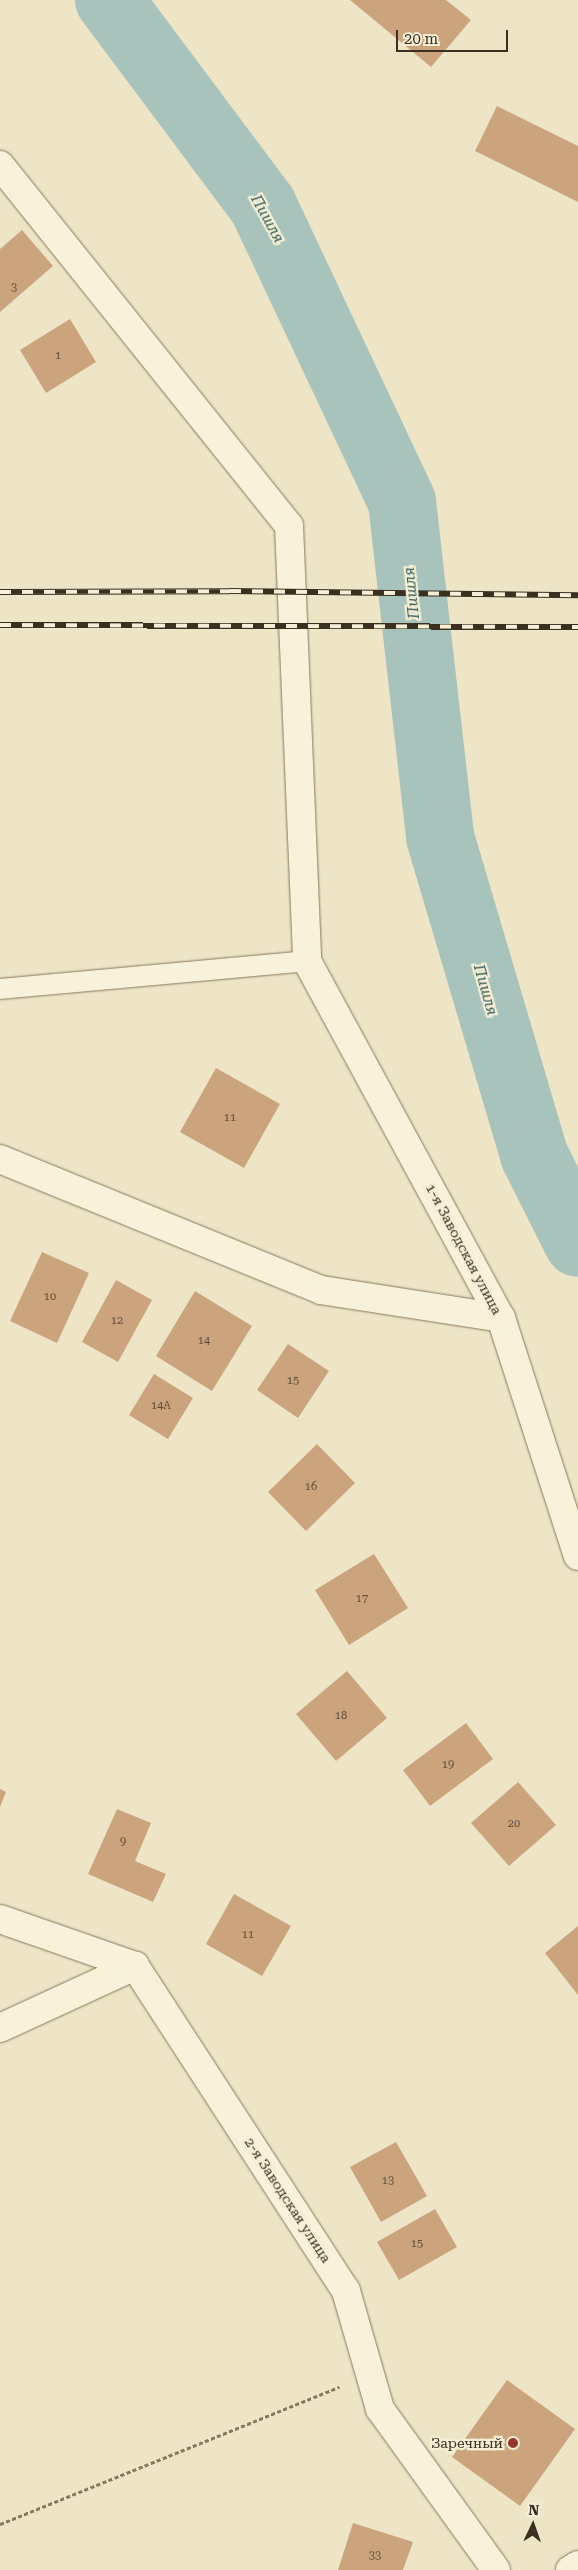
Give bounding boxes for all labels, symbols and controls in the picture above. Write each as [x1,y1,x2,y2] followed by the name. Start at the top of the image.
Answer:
[398,20,510,52] scale bar
[404,30,438,48] text: 20 m
[247,192,287,246] water label: Пишля
[11,281,17,295] house number: 3
[55,349,61,363] house number: 1
[400,566,424,620] water label: Пишля
[469,962,501,1018] water label: Пишля
[224,1111,236,1125] house number: 11
[422,1181,506,1317] street label: 1-я Заводская улица
[44,1290,56,1304] house number: 10
[111,1314,123,1328] house number: 12
[198,1334,210,1348] house number: 14
[287,1374,299,1388] house number: 15
[151,1399,171,1413] house number: 14А
[305,1480,317,1494] house number: 16
[356,1592,368,1606] house number: 17
[335,1709,347,1723] house number: 18
[442,1758,454,1772] house number: 19
[508,1817,520,1831] house number: 20
[120,1835,126,1849] house number: 9
[242,1928,254,1942] house number: 11
[241,2134,335,2266] street label: 2-я Заводская улица
[382,2174,394,2188] house number: 13
[411,2237,423,2251] house number: 15
[431,2435,503,2451] place label: Заречный
[507,2437,519,2449] marker: Заречный
[508,2500,558,2550] north arrow
[528,2502,540,2518] text: N
[369,2549,381,2563] house number: 33

